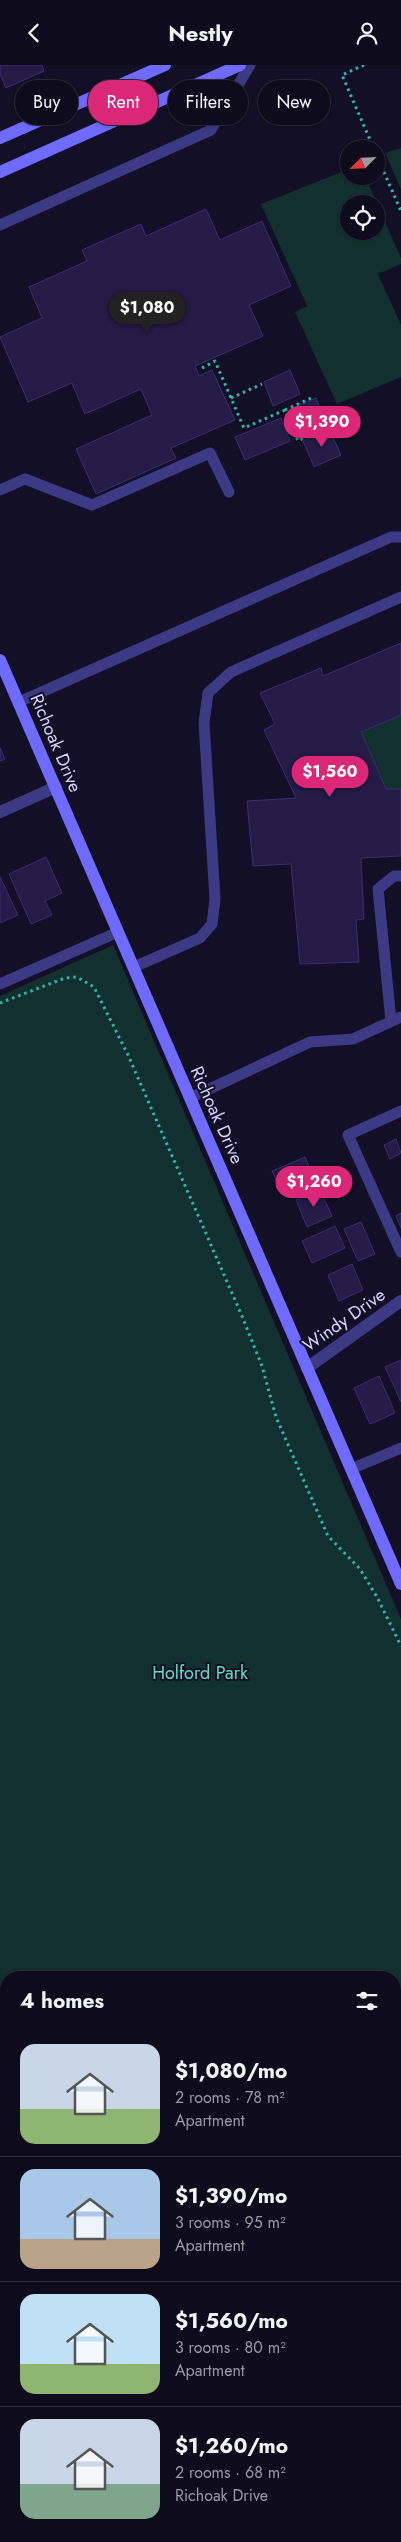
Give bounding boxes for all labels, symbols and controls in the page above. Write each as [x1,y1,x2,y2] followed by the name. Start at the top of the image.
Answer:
[168,17,233,49] text: Nestly
[20,19,48,47] icon: back
[353,19,381,47] icon: person
[15,80,78,125] chip: Buy
[88,80,158,125] chip: Rent
[168,80,248,125] chip: Filters
[258,80,330,125] chip: New
[340,140,385,185] north arrow
[340,140,385,240] map controls
[340,195,385,240] button: locate
[106,291,188,334] pin: $1,080
[120,296,174,319] text: $1,080
[281,405,363,448] pin: $1,390
[295,410,349,433] text: $1,390
[24,690,88,796] street label: Richoak Drive
[289,755,371,798] pin: $1,560
[303,760,357,783] text: $1,560
[184,1062,250,1168] street label: Richoak Drive
[273,1165,355,1208] pin: $1,260
[286,1170,342,1193] text: $1,260
[297,1282,391,1358] street label: Windy Drive
[152,1660,248,1686] park label: Holford Park
[20,1986,104,2016] text: 4 homes
[353,1987,381,2015] icon: filters
[175,2056,287,2086] text: $1,080/mo
[60,2064,120,2124] icon: home
[175,2086,285,2109] text: 2 rooms · 78 m²
[175,2109,245,2132] text: Apartment
[175,2181,287,2211] text: $1,390/mo
[60,2189,120,2249] icon: home
[175,2211,286,2234] text: 3 rooms · 95 m²
[175,2234,245,2257] text: Apartment
[175,2306,288,2336] text: $1,560/mo
[60,2314,120,2374] icon: home
[175,2336,286,2359] text: 3 rooms · 80 m²
[175,2359,245,2382] text: Apartment
[175,2431,288,2461] text: $1,260/mo
[60,2439,120,2499] icon: home
[175,2461,286,2484] text: 2 rooms · 68 m²
[175,2484,268,2507] text: Richoak Drive

